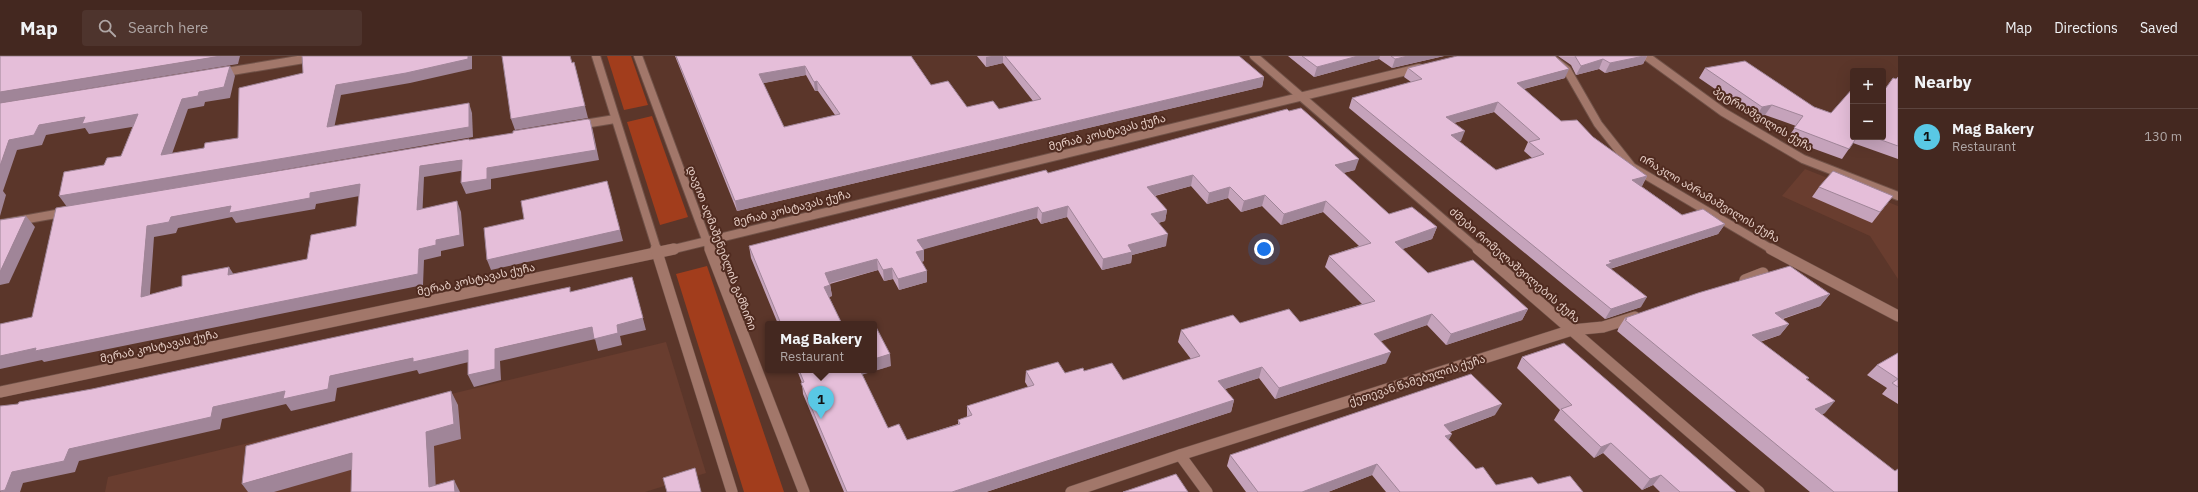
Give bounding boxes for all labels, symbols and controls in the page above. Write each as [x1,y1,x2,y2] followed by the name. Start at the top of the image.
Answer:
[82,10,362,46] search box
[20,16,58,40] text: Map
[96,17,118,39] icon: search
[128,18,208,37] text: Search here
[2005,19,2032,37] text: Map
[2054,19,2118,37] text: Directions
[2140,19,2178,37] text: Saved
[1850,68,1886,140] map controls
[1850,68,1886,104] button: +
[1914,71,1972,93] text: Nearby
[1710,84,1816,154] street label: პეტრიაშვილის ქუჩა
[1850,104,1886,140] button: −
[1047,111,1167,153] street label: მერაბ კოსტავას ქუჩა
[1952,119,2034,138] text: Mag Bakery
[1923,128,1931,145] text: 1
[2144,128,2182,145] text: 130 m
[1952,138,2016,155] text: Restaurant
[1637,151,1783,245] street label: ირაკლი აბრამაშვილის ქუჩა
[684,164,760,332] street label: დავით აღმაშენებლის გამზირი
[732,187,852,229] street label: მერაბ კოსტავას ქუჩა
[1447,204,1583,326] street label: ძმები რომელაშვილების ქუჩა
[1254,239,1274,259] your location
[416,260,536,298] street label: მერაბ კოსტავას ქუჩა
[765,321,877,373] popup
[99,327,219,365] street label: მერაბ კოსტავას ქუჩა
[780,329,862,348] text: Mag Bakery
[780,348,844,365] text: Restaurant
[1347,351,1487,409] street label: ქეთევან წამებულის ქუჩა
[808,386,834,419] pin: 1

